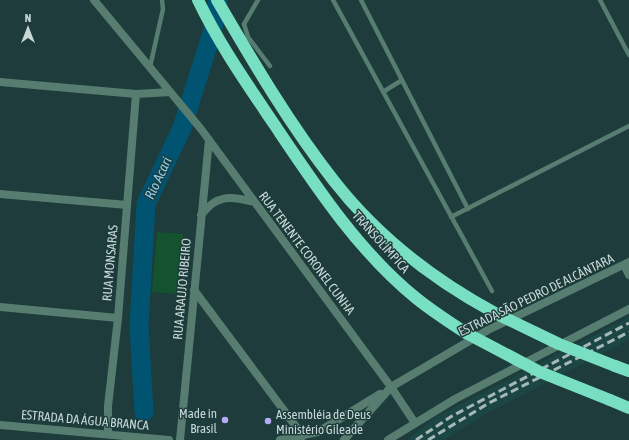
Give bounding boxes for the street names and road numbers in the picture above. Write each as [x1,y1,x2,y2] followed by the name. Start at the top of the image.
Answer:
[256,189,358,318] street label: RUA TENENTE CORONEL CUNHA
[349,208,413,277] street label: TRANSOLÍMPICA
[99,224,121,302] street label: RUA MONSARAS
[170,237,194,340] street label: RUA ARAUJO RIBEIRO
[456,250,617,339] street label: ESTRADA SÃO PEDRO DE ALCÂNTARA
[20,407,150,433] street label: ESTRADA DA ÁGUA BRANCA

